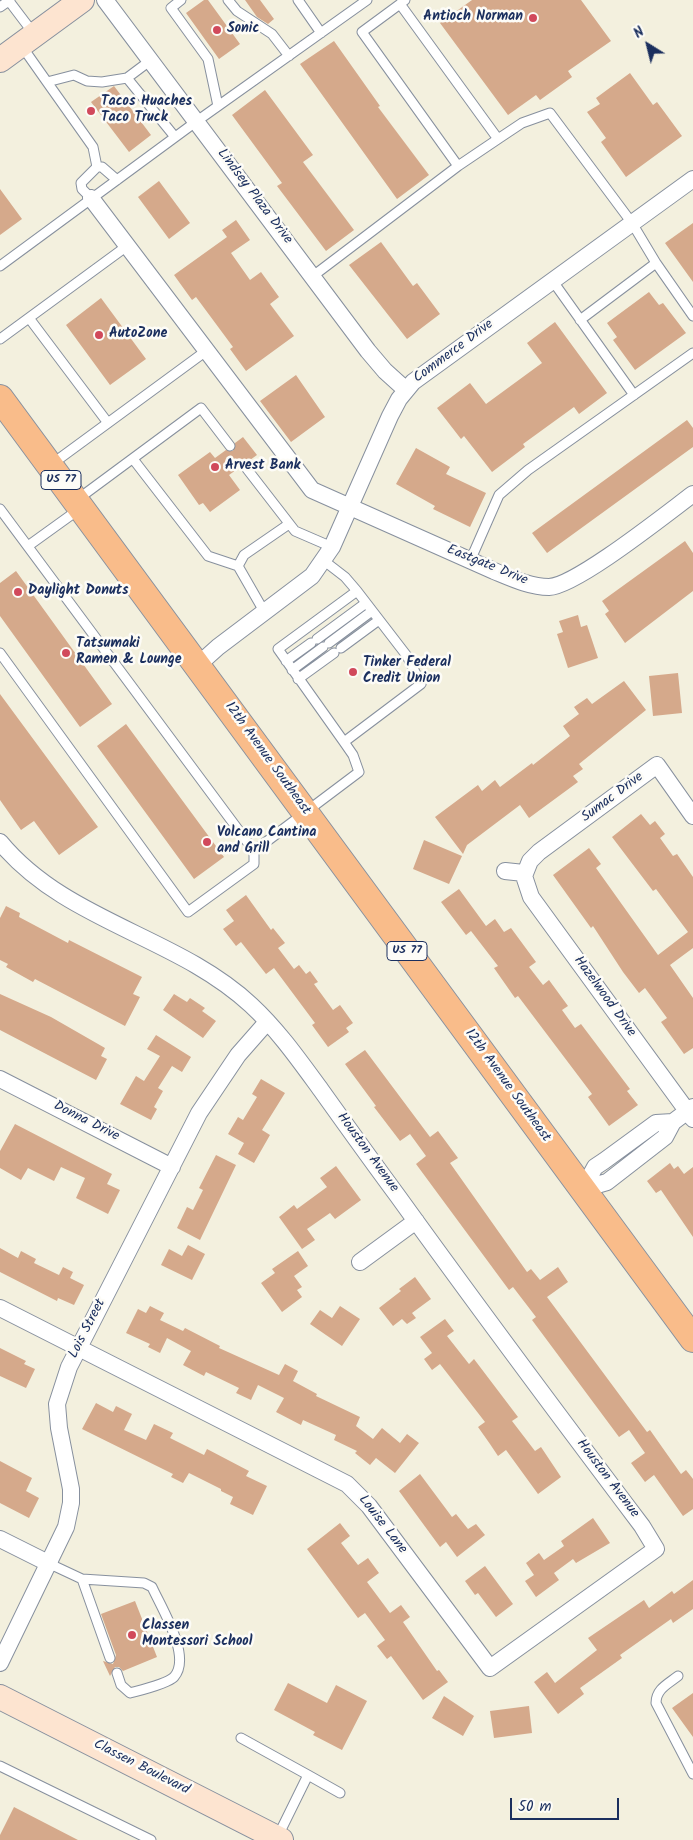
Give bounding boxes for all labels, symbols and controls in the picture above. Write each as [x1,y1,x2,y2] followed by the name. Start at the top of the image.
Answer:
[423,10,523,26] place label: Antioch Norman
[527,12,539,24] marker: Antioch Norman
[623,20,673,70] north arrow
[629,21,649,44] text: N
[227,22,259,38] place label: Sonic
[211,24,223,36] marker: Sonic
[101,95,192,128] place label: Tacos Huaches Taco Truck
[85,105,97,117] marker: Tacos Huaches Taco Truck
[213,146,295,248] street label: Lindsey Plaza Drive
[411,317,497,387] street label: Commerce Drive
[109,327,167,343] place label: AutoZone
[93,329,105,341] marker: AutoZone
[225,459,300,475] place label: Arvest Bank
[209,461,221,473] marker: Arvest Bank
[41,470,81,490] road number: US 77
[444,542,530,590] street label: Eastgate Drive
[28,584,129,600] place label: Daylight Donuts
[12,586,24,598] marker: Daylight Donuts
[76,637,182,670] place label: Tatsumaki Ramen & Lounge
[60,647,72,659] marker: Tatsumaki Ramen & Lounge
[363,656,451,689] place label: Tinker Federal Credit Union
[347,666,359,678] marker: Tinker Federal Credit Union
[220,699,314,819] street label: 12th Avenue Southeast
[579,769,647,827] street label: Sumac Drive
[217,826,316,859] place label: Volcano Cantina and Grill
[201,836,213,848] marker: Volcano Cantina and Grill
[387,941,427,960] road number: US 77
[569,953,639,1041] street label: Hazelwood Drive
[460,1026,554,1146] street label: 12th Avenue Southeast
[50,1098,122,1146] street label: Donna Drive
[332,1110,402,1196] street label: Houston Avenue
[66,1296,110,1362] street label: Lois Street
[572,1436,642,1522] street label: Houston Avenue
[354,1492,410,1558] street label: Louise Lane
[142,1619,252,1651] place label: Classen Montessori School
[126,1629,138,1641] marker: Classen Montessori School
[90,1737,192,1799] street label: Classen Boulevard
[513,1788,622,1820] scale bar
[518,1795,552,1819] text: 50 m

